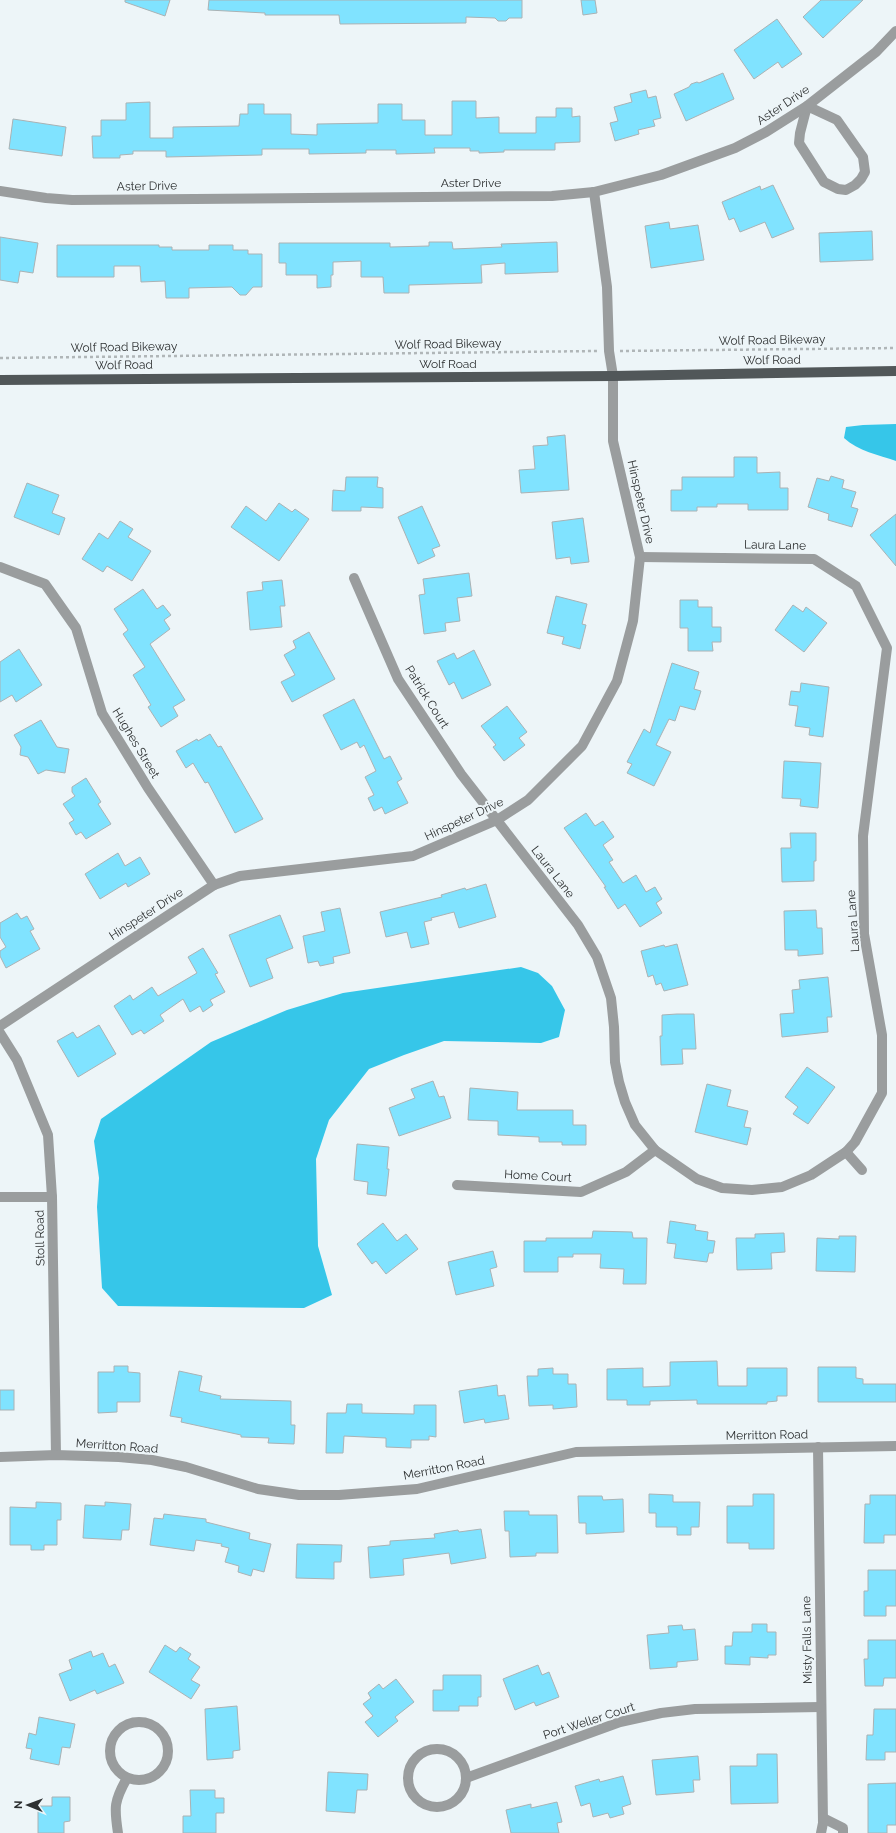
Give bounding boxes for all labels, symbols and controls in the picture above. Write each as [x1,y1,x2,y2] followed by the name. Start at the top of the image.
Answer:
[754,82,812,128] street label: Aster Drive
[441,176,501,190] street label: Aster Drive
[117,178,177,194] street label: Aster Drive
[719,332,826,348] street label: Wolf Road Bikeway
[395,336,502,352] street label: Wolf Road Bikeway
[71,339,178,355] street label: Wolf Road Bikeway
[743,352,801,368] street label: Wolf Road
[95,357,153,373] street label: Wolf Road
[419,357,477,371] street label: Wolf Road
[625,459,657,545] street label: Hinspeter Drive
[744,537,806,553] street label: Laura Lane
[402,663,452,731] street label: Patrick Court
[110,705,162,781] street label: Hughes Street
[422,795,506,843] street label: Hinspeter Drive
[528,843,578,901] street label: Laura Lane
[106,885,186,943] street label: Hinspeter Drive
[844,890,862,952] street label: Laura Lane
[504,1167,572,1185] street label: Home Court
[33,1210,47,1266] street label: Stoll Road
[726,1427,808,1443] street label: Merritton Road
[75,1436,159,1456] street label: Merritton Road
[402,1453,486,1483] street label: Merritton Road
[799,1596,815,1684] street label: Misty Falls Lane
[541,1700,637,1742] street label: Port Weller Court
[8,1785,48,1825] north arrow
[12,1801,25,1809] text: N

